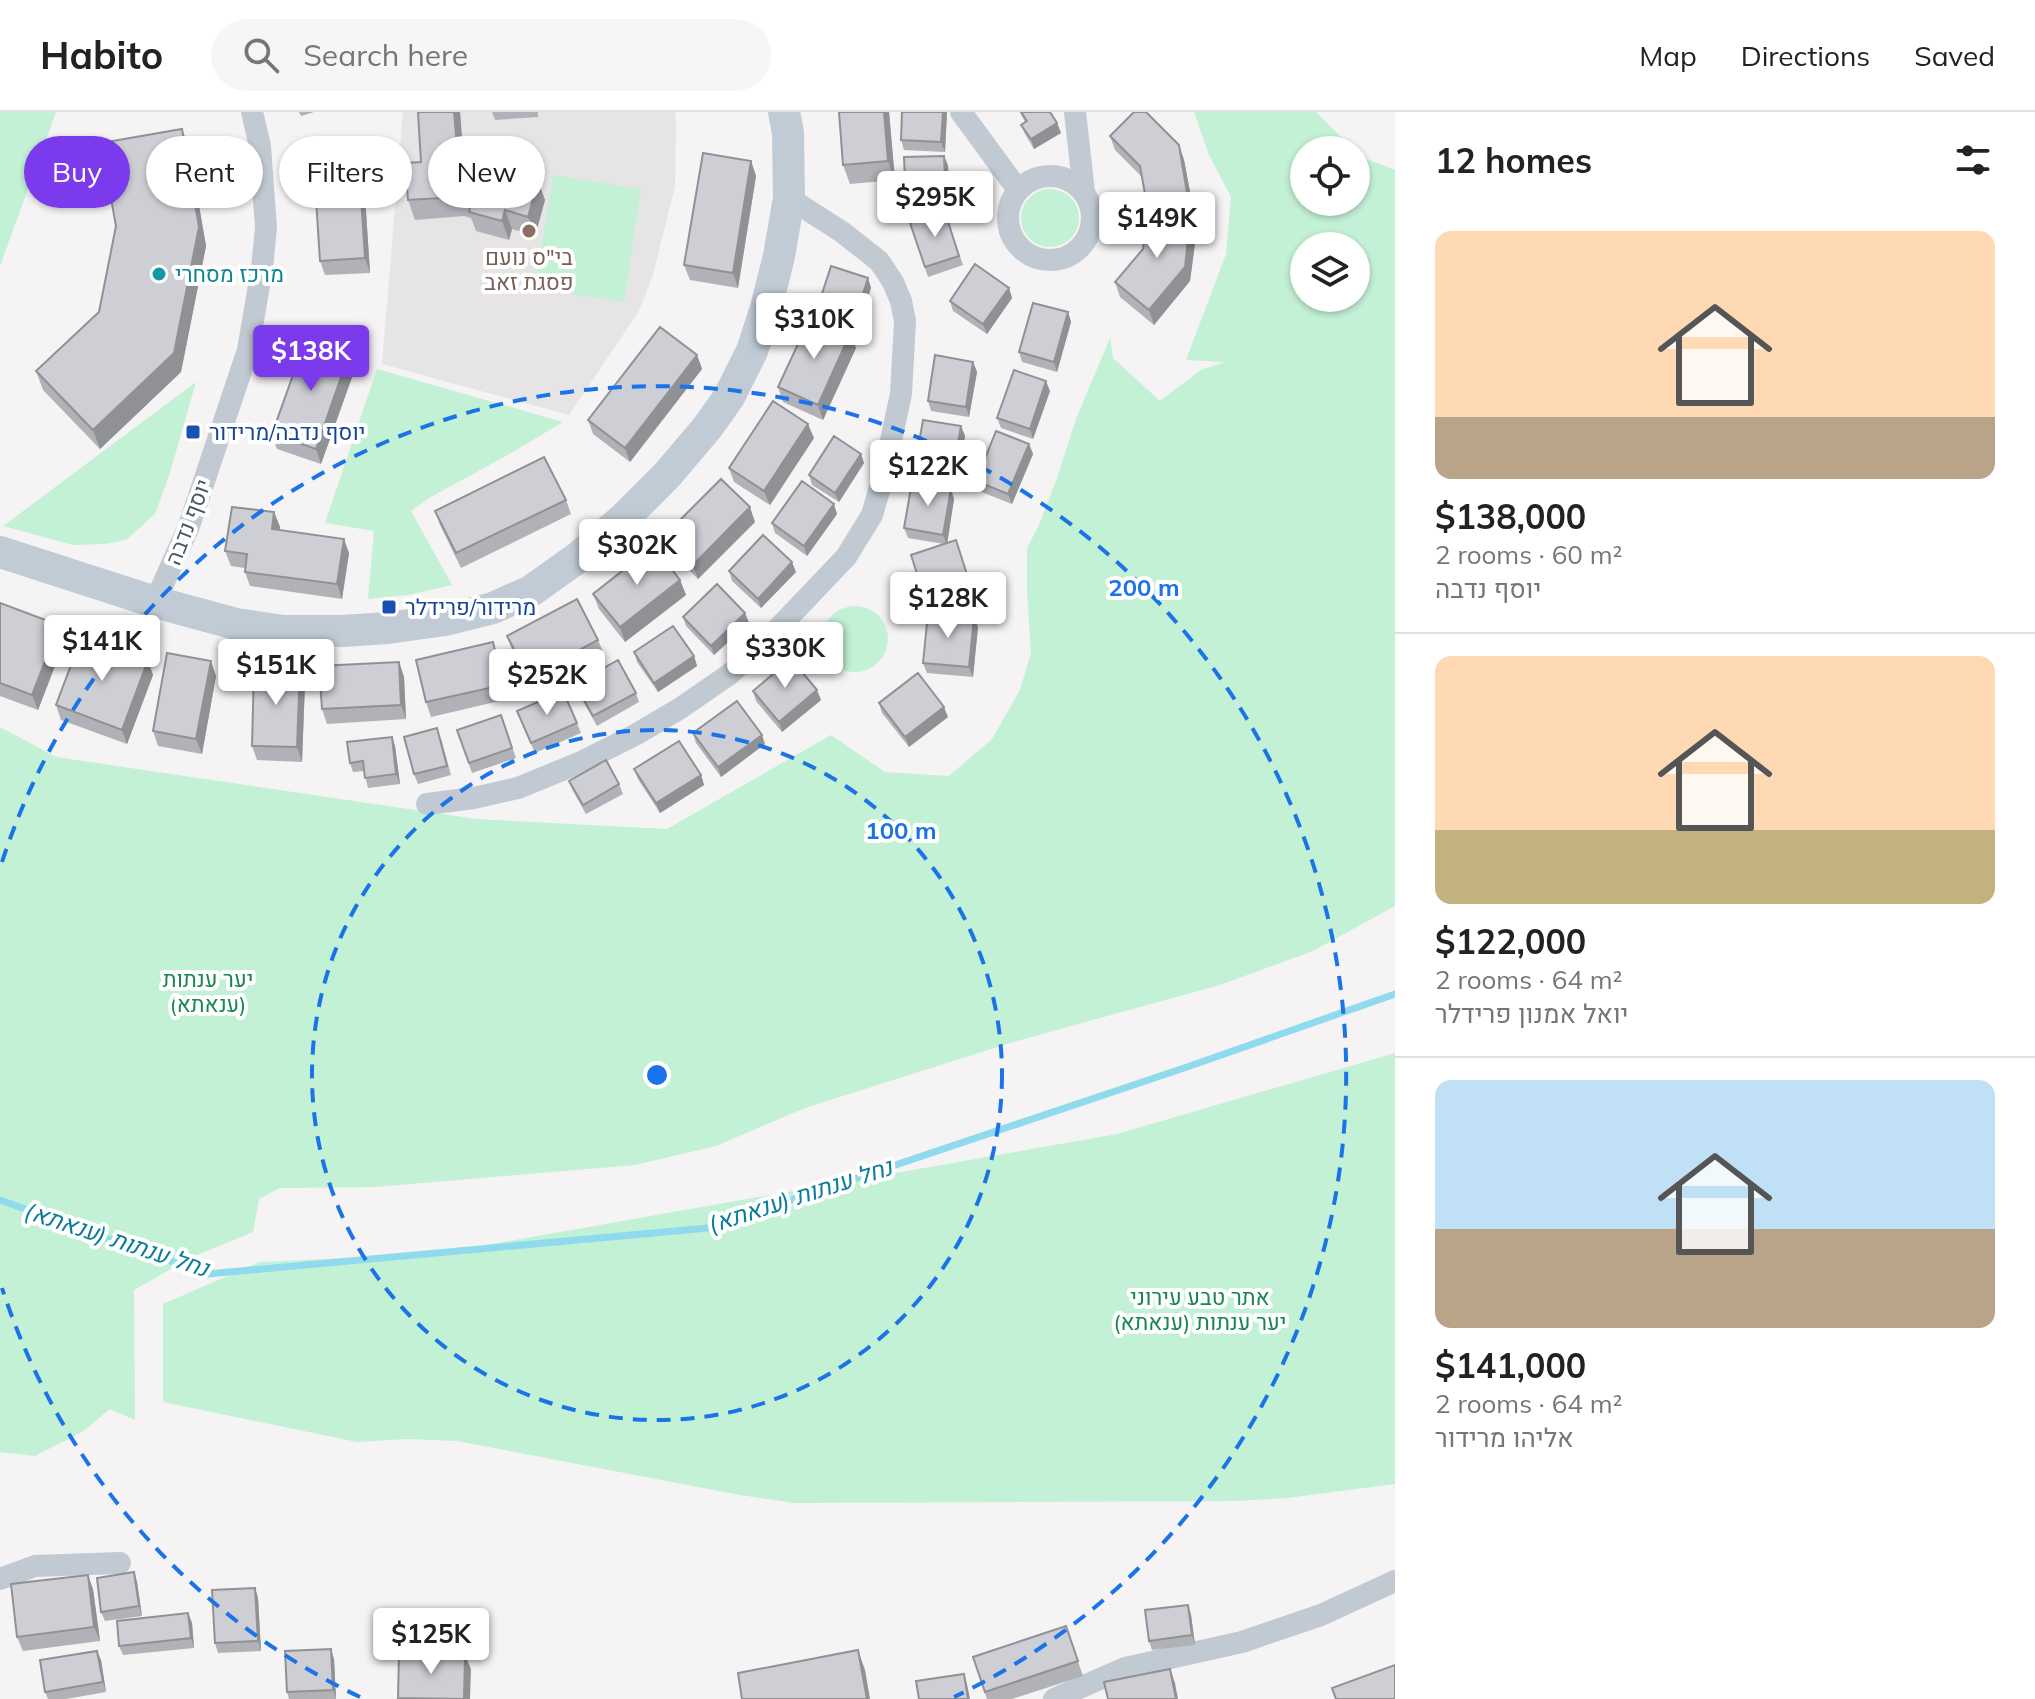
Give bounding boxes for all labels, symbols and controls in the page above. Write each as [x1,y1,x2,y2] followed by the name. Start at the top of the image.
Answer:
[211,19,771,91] search box
[40,31,163,79] text: Habito
[239,33,283,77] icon: search
[303,36,468,74] text: Search here
[1639,38,1697,73] text: Map
[1741,38,1870,73] text: Directions
[1914,38,1995,73] text: Saved
[24,136,130,208] chip: Buy
[146,136,263,208] chip: Rent
[279,136,412,208] chip: Filters
[428,136,545,208] chip: New
[1290,136,1370,312] map controls
[1290,136,1370,216] button: locate
[1951,138,1995,182] icon: filters
[1435,139,1592,182] text: 12 homes
[879,171,991,239] pin: $295K
[895,180,975,213] text: $295K
[1101,192,1213,260] pin: $149K
[1117,201,1197,234] text: $149K
[520,222,538,240] marker: בי"ס נועם פסגת זאב
[1290,232,1370,312] button: layers
[484,243,574,296] place label: בי"ס נועם פסגת זאב
[175,260,284,288] place label: מרכז מסחרי
[150,265,168,283] marker: מרכז מסחרי
[1643,283,1787,427] icon: home
[758,293,870,361] pin: $310K
[774,302,854,335] text: $310K
[255,325,367,393] pin: $138K
[271,334,351,367] text: $138K
[209,418,365,446] place label: יוסף נדבה/מרידור
[184,423,202,441] marker: יוסף נדבה/מרידור
[872,440,984,508] pin: $122K
[888,449,968,482] text: $122K
[159,475,217,569] street label: יוסף נדבה
[1435,495,1586,538] text: $138,000
[581,519,693,587] pin: $302K
[597,528,677,561] text: $302K
[1435,538,1622,571] text: 2 rooms · 60 m²
[892,572,1004,640] pin: $128K
[1108,572,1180,602] text: 200 m
[1435,572,1541,605] text: יוסף נדבה
[908,581,988,614] text: $128K
[405,593,536,621] place label: מרידור/פרידלר
[380,598,398,616] marker: מרידור/פרידלר
[46,615,158,683] pin: $141K
[729,622,841,690] pin: $330K
[62,624,142,657] text: $141K
[745,631,825,664] text: $330K
[220,639,332,707] pin: $151K
[236,648,316,681] text: $151K
[491,649,603,717] pin: $252K
[507,658,587,691] text: $252K
[1643,708,1787,852] icon: home
[865,815,937,845] text: 100 m
[1435,920,1586,963] text: $122,000
[1435,963,1622,996] text: 2 rooms · 64 m²
[163,965,253,1018] park label: יער ענתות (ענאתא)
[1435,997,1628,1030] text: יואל אמנון פרידלר
[643,1061,671,1089] centre of rings
[1643,1132,1787,1276] icon: home
[704,1150,898,1239] water label: נחל ענתות (ענאתא)
[21,1195,215,1284] water label: נחל ענתות (ענאתא)
[1114,1283,1286,1336] park label: אתר טבע עירוני יער ענתות (ענאתא)
[1435,1344,1586,1387] text: $141,000
[1435,1387,1622,1420] text: 2 rooms · 64 m²
[1435,1421,1574,1454] text: אליהו מרידור
[375,1608,487,1676] pin: $125K
[391,1617,471,1650] text: $125K

